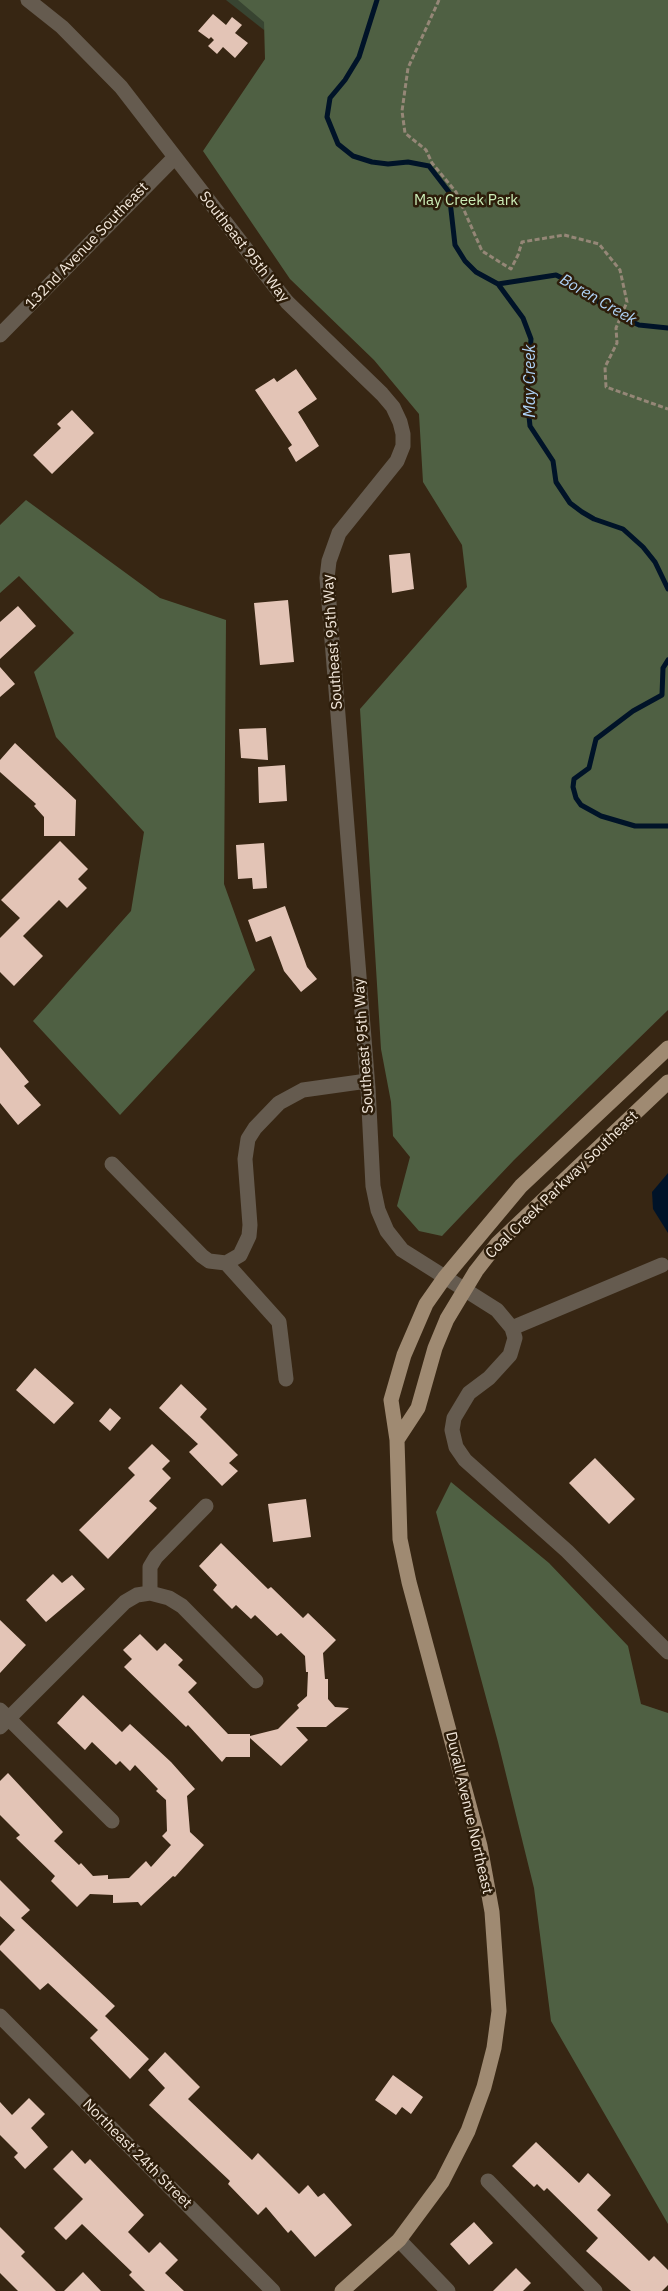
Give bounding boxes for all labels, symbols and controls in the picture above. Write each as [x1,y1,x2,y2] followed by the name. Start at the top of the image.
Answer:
[22,179,152,313] street label: 132nd Avenue Southeast
[195,188,293,306] street label: Southeast 95th Way
[414,192,518,210] park label: May Creek Park
[556,270,640,330] water label: Boren Creek
[520,344,540,418] water label: May Creek
[319,574,347,710] street label: Southeast 95th Way
[350,978,378,1114] street label: Southeast 95th Way
[482,1107,642,1263] street label: Coal Creek Parkway Southeast
[442,1730,496,1896] street label: Duvall Avenue Northeast
[79,2096,195,2212] street label: Northeast 24th Street

